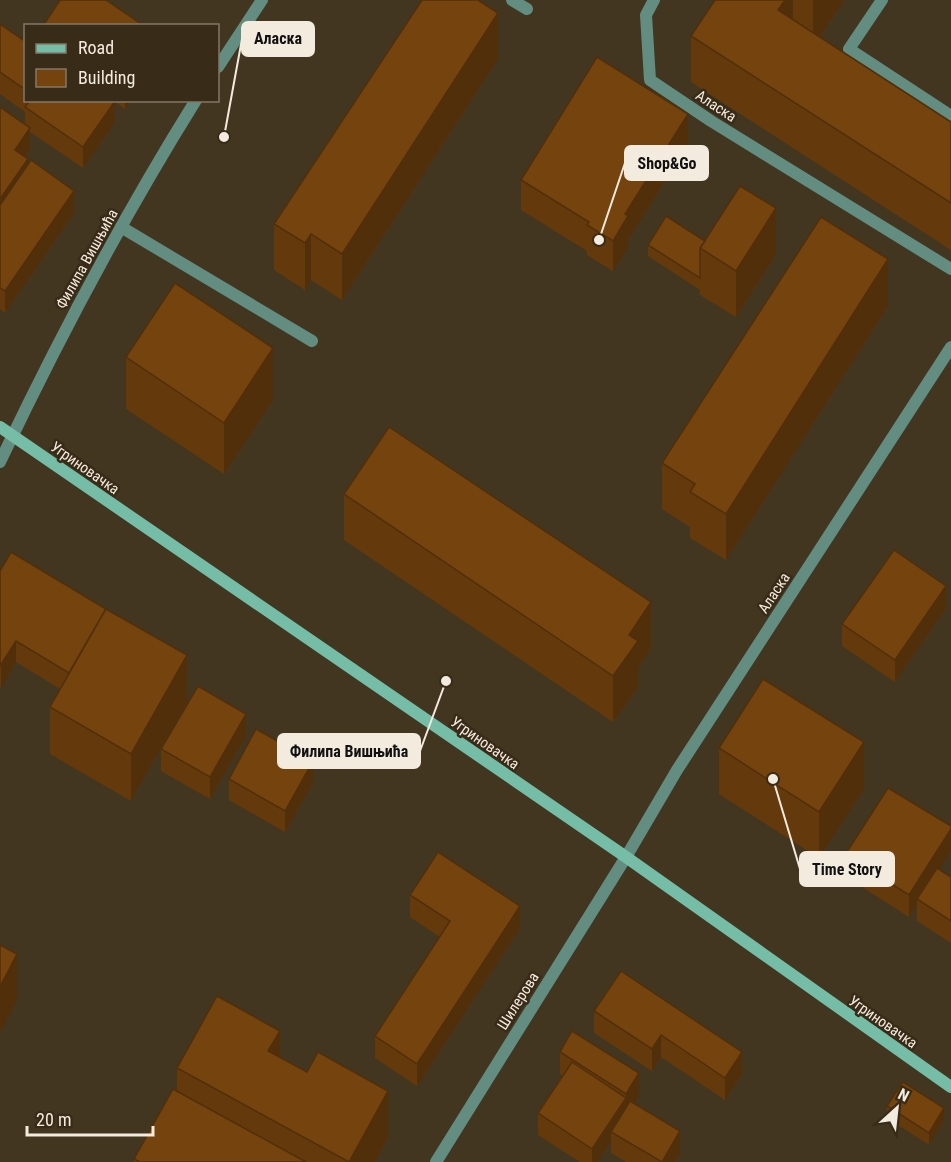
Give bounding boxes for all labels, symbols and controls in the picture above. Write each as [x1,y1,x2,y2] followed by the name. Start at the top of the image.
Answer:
[242,22,314,56] callout: Аласка
[24,24,219,102] legend
[254,29,303,48] text: Аласка
[78,37,114,58] text: Road
[78,67,135,88] text: Building
[692,86,740,126] street label: Аласка
[625,146,708,180] callout: Shop&Go
[638,154,697,173] text: Shop&Go
[52,206,122,312] street label: Филипа Вишњића
[47,438,123,498] street label: Угриновачка
[754,569,794,617] street label: Аласка
[447,713,523,773] street label: Угриновачка
[278,734,420,768] callout: Филипа Вишњића
[290,742,409,761] text: Филипа Вишњића
[800,852,894,886] callout: Time Story
[812,860,882,879] text: Time Story
[493,969,543,1033] street label: Шилерова
[845,992,921,1052] street label: Угриновачка
[867,1078,927,1138] north arrow
[895,1084,912,1106] text: N
[27,1099,153,1137] scale bar
[36,1109,71,1130] text: 20 m

